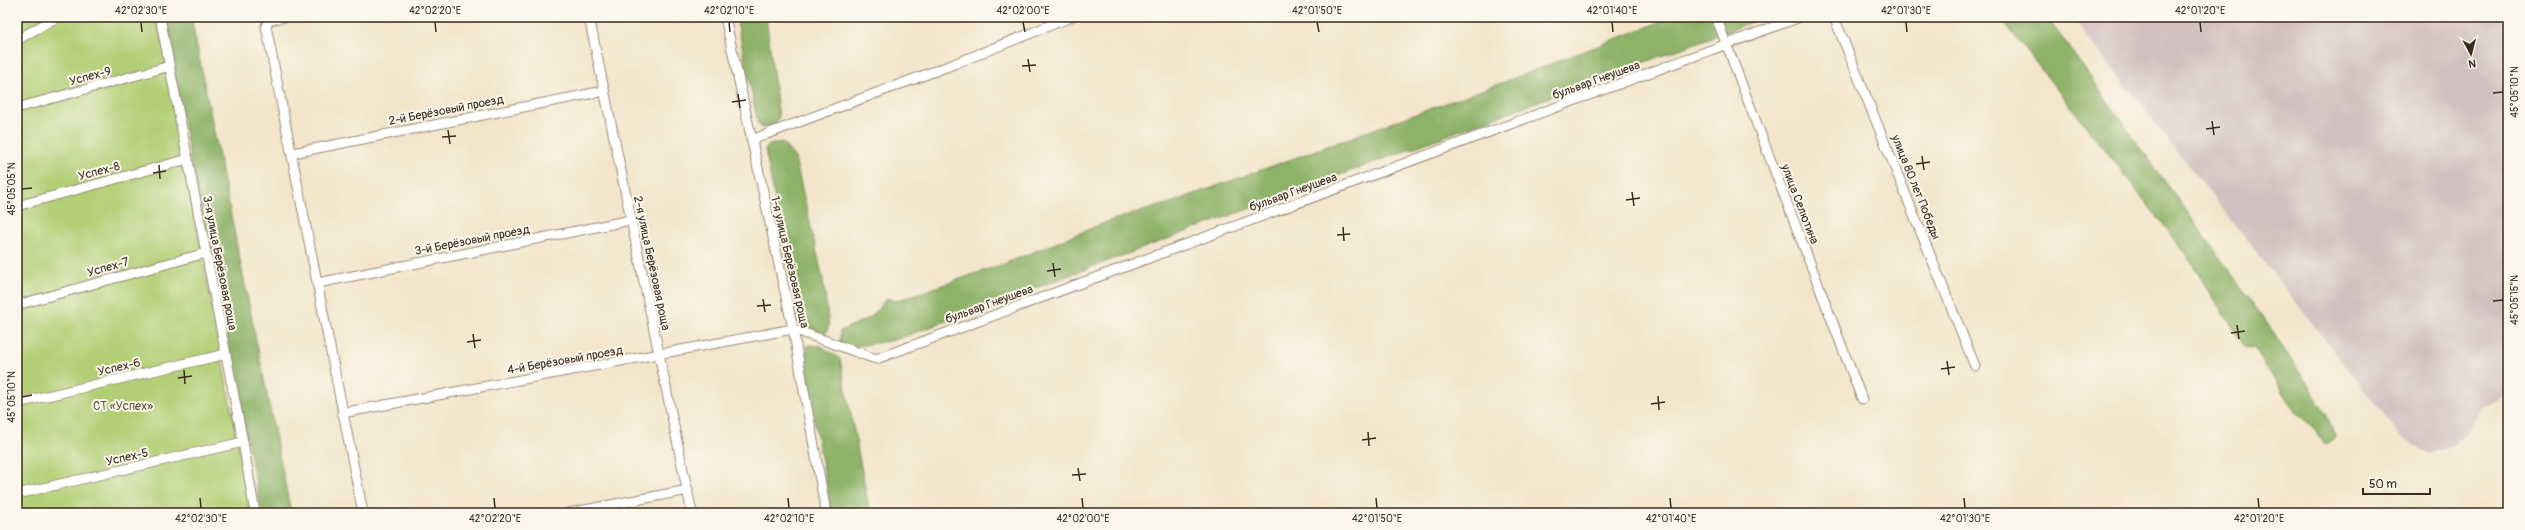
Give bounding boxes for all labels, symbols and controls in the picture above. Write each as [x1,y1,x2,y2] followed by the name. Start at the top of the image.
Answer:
[115,5,167,17] text: 42°02'30"E
[409,5,461,17] text: 42°02'20"E
[704,5,754,17] text: 42°02'10"E
[996,5,1050,17] text: 42°02'00"E
[1292,5,1342,17] text: 42°01'50"E
[1587,5,1637,17] text: 42°01'40"E
[1881,5,1931,17] text: 42°01'30"E
[2175,5,2225,17] text: 42°01'20"E
[2451,34,2491,74] north arrow
[2467,57,2477,70] text: N
[1550,58,1642,103] street label: бульвар Гнеушева
[68,64,113,89] street label: Успех-9
[2509,66,2521,118] text: 45°05'10"N
[387,92,506,129] street label: 2-й Берёзовый проезд
[1887,132,1943,242] street label: улица 80 лет Победы
[77,159,122,184] street label: Успех-8
[1777,161,1822,247] street label: улица Селютина
[6,162,18,215] text: 45°05'05"N
[1247,170,1339,215] street label: бульвар Гнеушева
[199,194,240,332] street label: 3-я улица Берёзовая роща
[630,194,673,332] street label: 2-я улица Берёзовая роща
[767,195,812,330] street label: 1-я улица Берёзовая роща
[413,222,532,259] street label: 3-й Берёзовый проезд
[86,254,131,281] street label: Успех-7
[2509,275,2521,325] text: 45°05'15"N
[943,282,1035,327] street label: бульвар Гнеушева
[506,343,625,378] street label: 4-й Берёзовый проезд
[96,355,142,380] street label: Успех-6
[6,371,18,423] text: 45°05'10"N
[93,399,153,414] park label: СТ «Успех»
[105,445,150,470] street label: Успех-5
[2363,470,2430,496] scale bar
[2369,477,2397,492] text: 50 m
[175,513,227,525] text: 42°02'30"E
[469,513,521,525] text: 42°02'20"E
[764,513,814,525] text: 42°02'10"E
[1056,513,1110,525] text: 42°02'00"E
[1352,513,1402,525] text: 42°01'50"E
[1646,513,1696,525] text: 42°01'40"E
[1940,513,1990,525] text: 42°01'30"E
[2234,513,2284,525] text: 42°01'20"E

